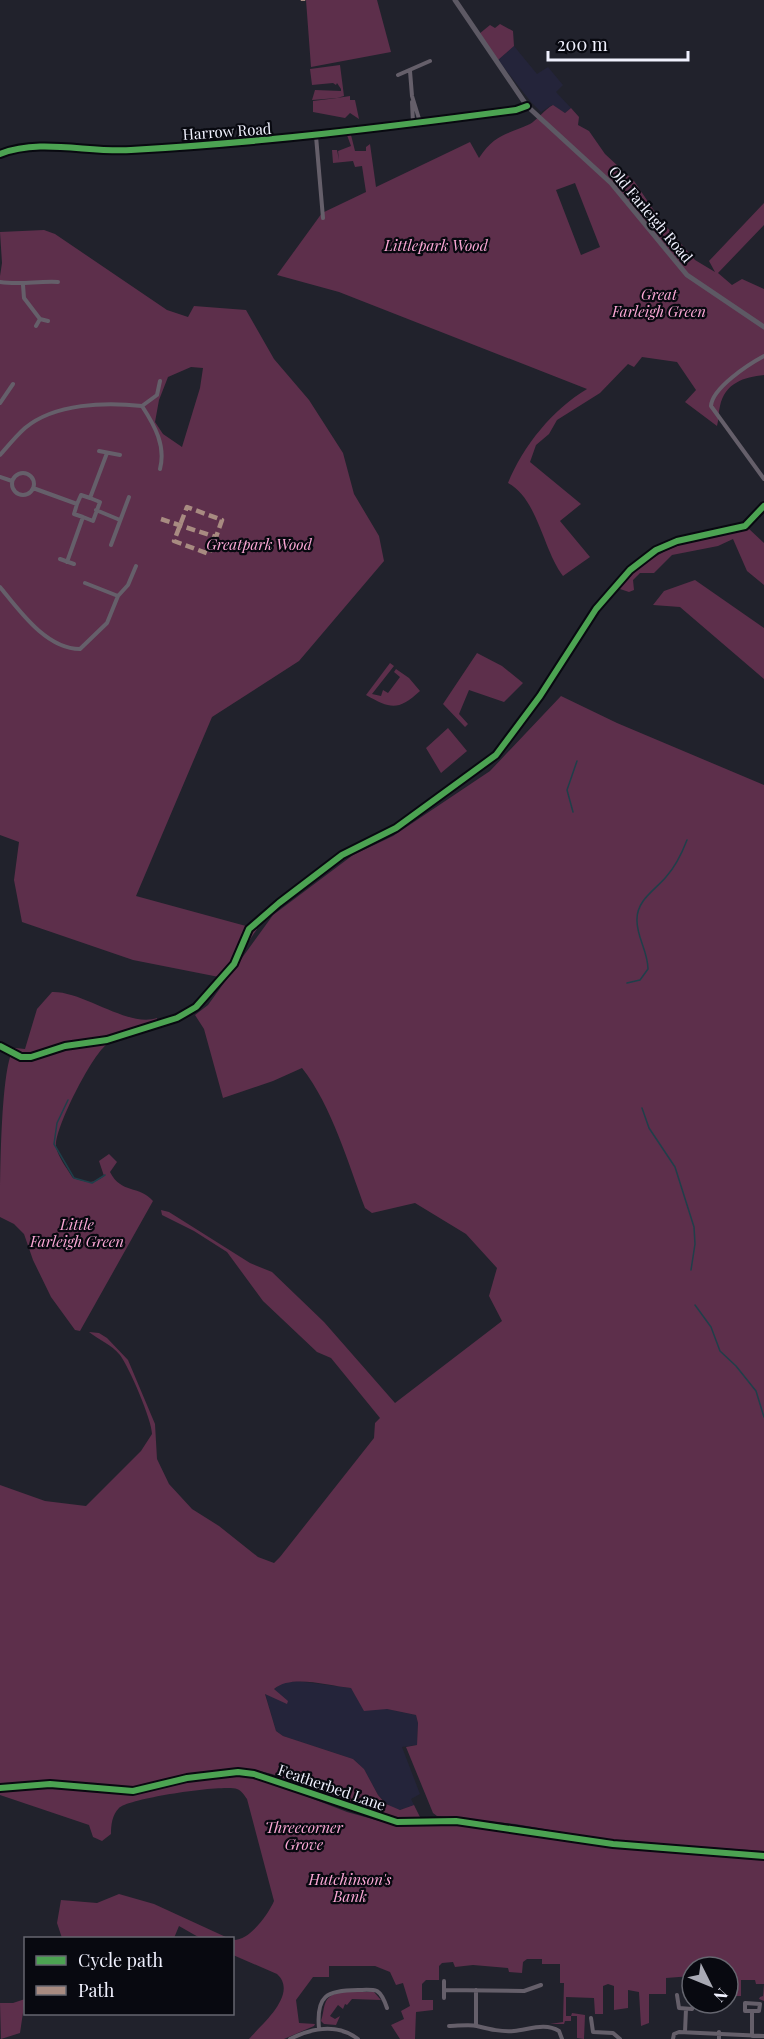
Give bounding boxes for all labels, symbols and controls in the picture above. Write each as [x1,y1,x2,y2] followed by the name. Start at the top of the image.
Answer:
[548,24,688,62] scale bar
[557,32,608,56] text: 200 m
[182,118,272,144] street label: Harrow Road
[605,161,698,267] street label: Old Farleigh Road
[383,235,489,255] park label: Littlepark Wood
[611,284,706,321] park label: Great Farleigh Green
[206,534,313,554] park label: Greatpark Wood
[29,1214,124,1251] park label: Little Farleigh Green
[275,1759,389,1815] street label: Featherbed Lane
[265,1817,344,1854] park label: Threecorner Grove
[308,1869,392,1906] park label: Hutchinson's Bank
[24,1937,234,2015] legend
[78,1948,163,1972] text: Cycle path
[680,1955,740,2015] north arrow
[78,1978,115,2002] text: Path
[709,1984,733,2007] text: N

